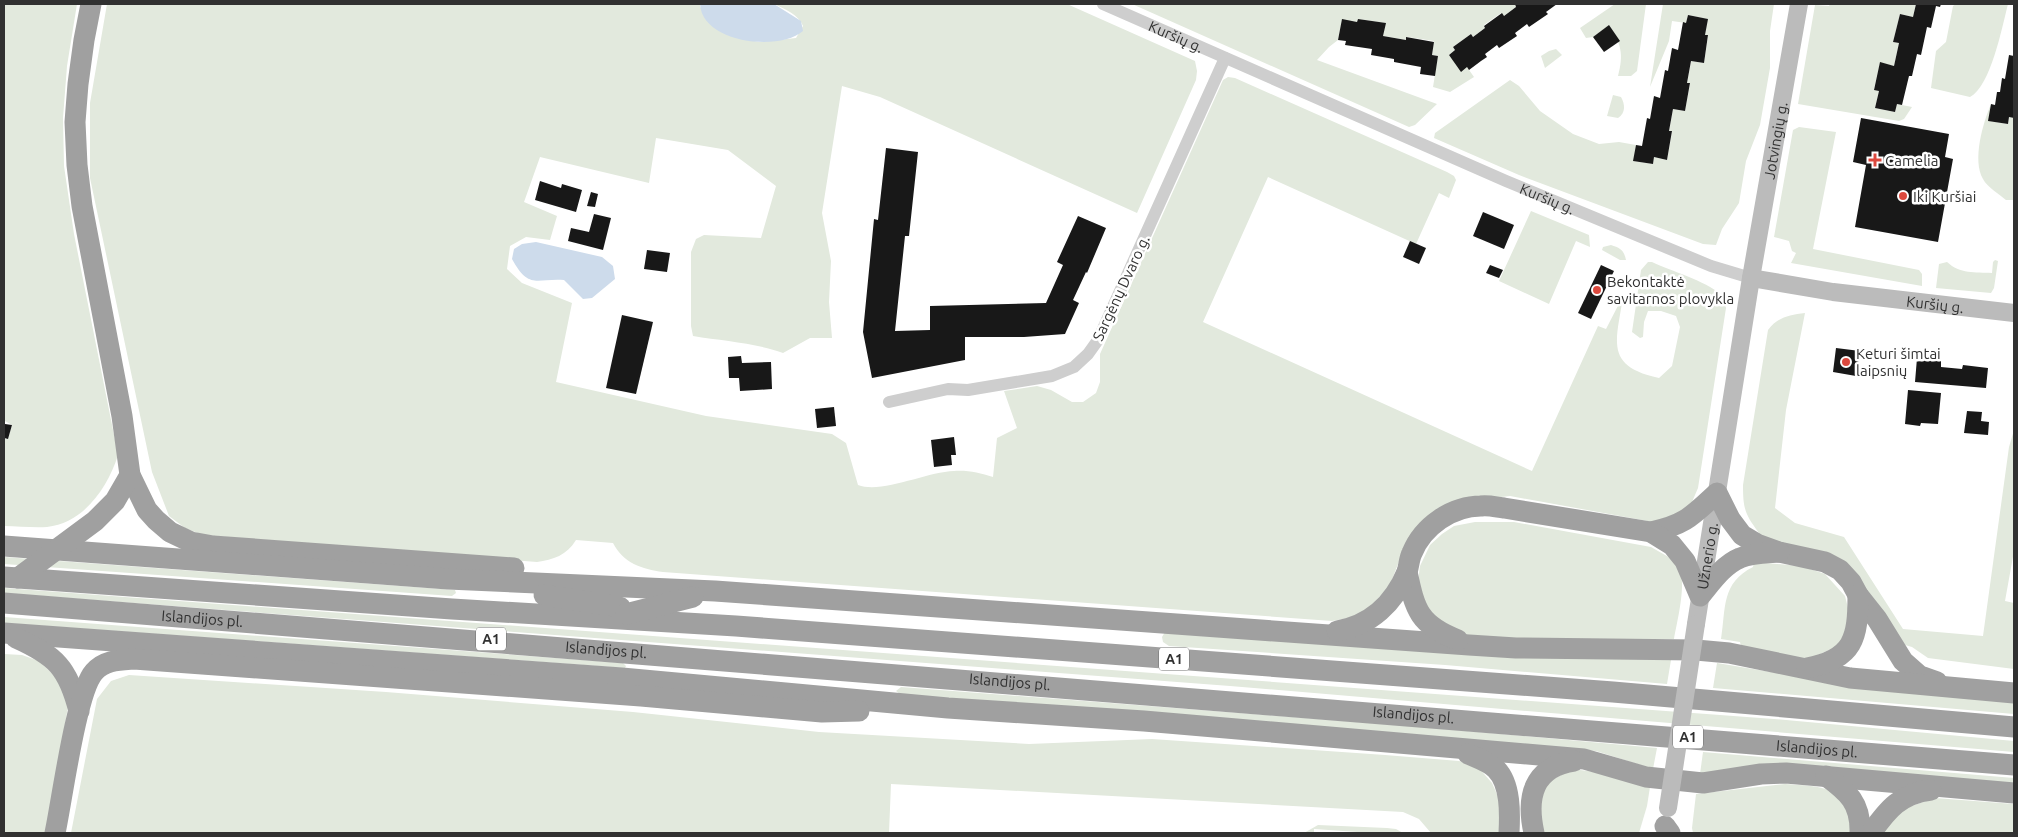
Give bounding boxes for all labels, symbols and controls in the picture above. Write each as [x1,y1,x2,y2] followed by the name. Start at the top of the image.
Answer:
[1146,17,1206,56] street label: Kuršių g.
[1760,100,1790,180] street label: Jotvingių g.
[1885,152,1938,169] place label: Camelia
[1869,154,1881,166] marker: Camelia
[1517,179,1577,217] street label: Kuršių g.
[1913,188,1976,205] place label: Iki Kuršiai
[1897,190,1909,202] marker: Iki Kuršiai
[1089,233,1153,343] street label: Sargėnų Dvaro g.
[1607,273,1734,307] place label: Bekontaktė savitarnos plovykla
[1591,284,1603,296] marker: Bekontaktė savitarnos plovykla
[1905,292,1965,316] street label: Kuršių g.
[1856,345,1941,379] place label: Keturi šimtai laipsnių
[1840,356,1852,368] marker: Keturi šimtai laipsnių
[1693,521,1721,591] street label: Užnerio g.
[161,606,244,630] street label: Islandijos pl.
[476,628,506,650] road number: A1
[565,637,648,661] street label: Islandijos pl.
[1159,648,1189,671] road number: A1
[968,669,1051,693] street label: Islandijos pl.
[1372,702,1455,726] street label: Islandijos pl.
[1673,726,1703,749] road number: A1
[1776,736,1859,760] street label: Islandijos pl.

